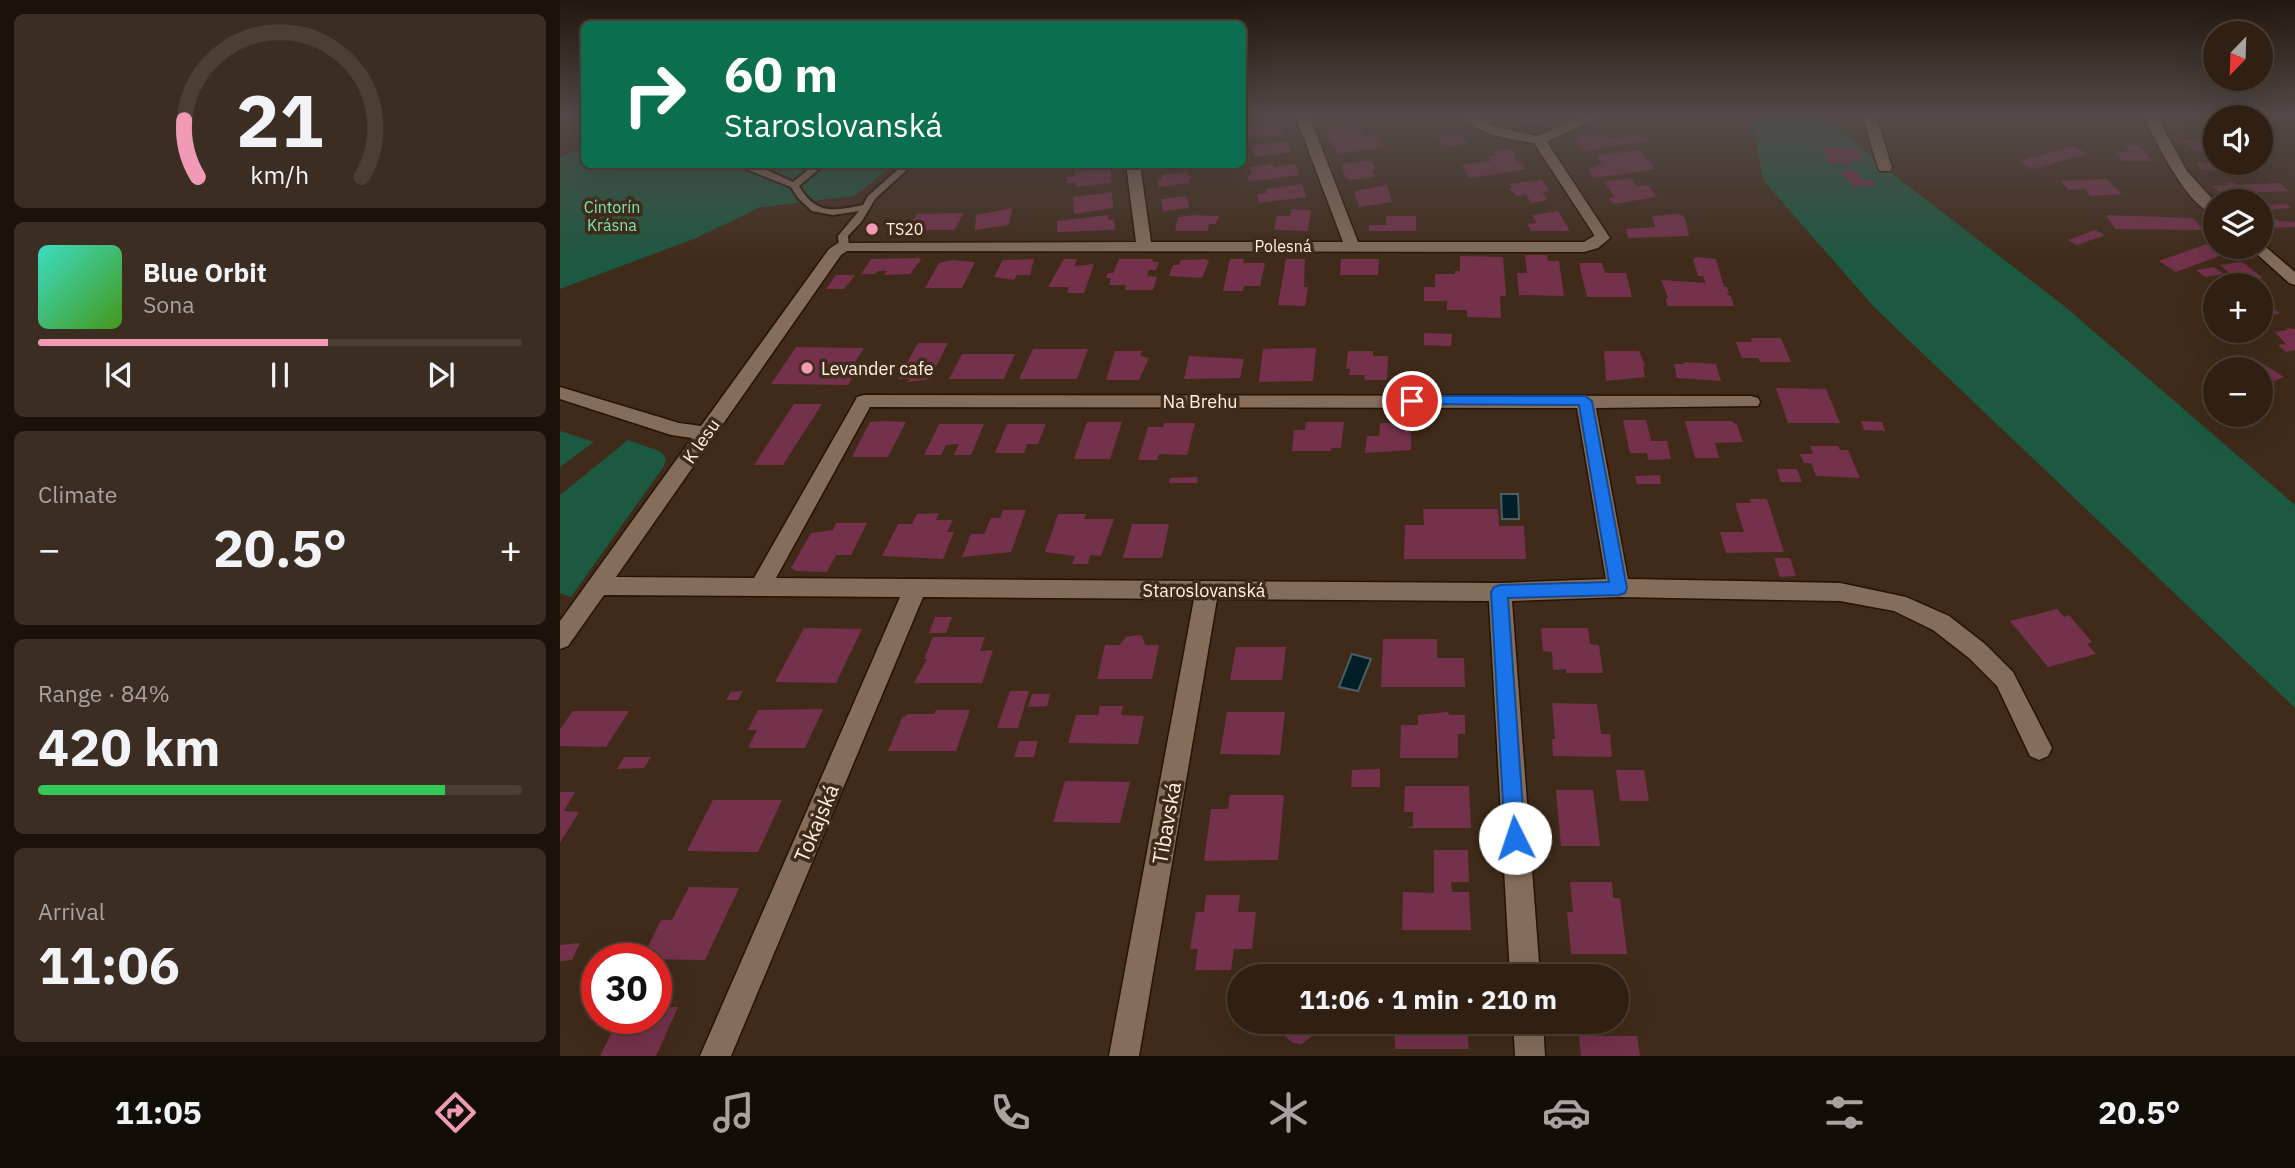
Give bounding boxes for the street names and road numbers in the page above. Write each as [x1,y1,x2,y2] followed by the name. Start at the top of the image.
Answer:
[1255,236,1312,256] street label: Polesná
[1162,390,1238,413] street label: Na Brehu
[677,414,725,468] street label: K lesu
[1143,579,1266,602] street label: Staroslovanská
[787,780,845,866] street label: Tokajská
[1145,780,1187,866] street label: Tibavská

